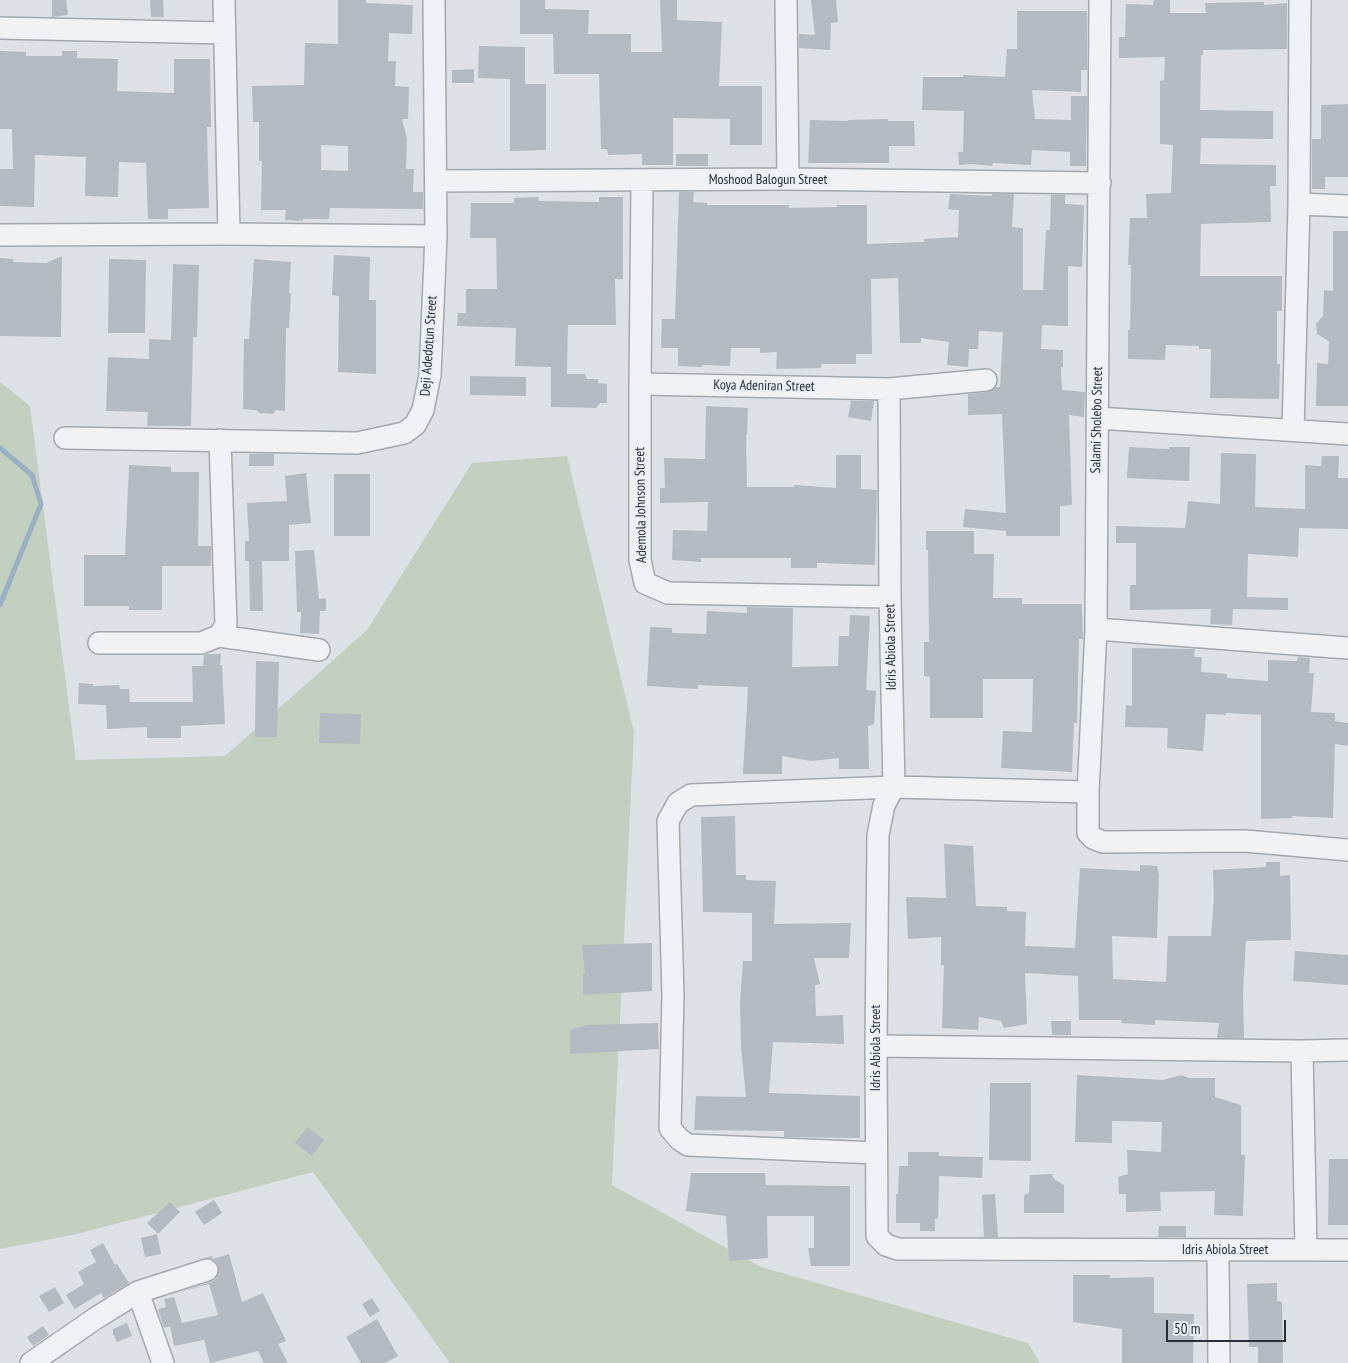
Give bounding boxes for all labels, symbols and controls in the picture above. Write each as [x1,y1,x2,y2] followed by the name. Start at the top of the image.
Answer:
[709,172,827,188] street label: Moshood Balogun Street
[417,295,441,397] street label: Deji Adedotun Street
[1088,366,1106,474] street label: Salami Sholebo Street
[713,377,815,395] street label: Koya Adeniran Street
[632,447,650,563] street label: Ademola Johnson Street
[882,604,900,690] street label: Idris Abiola Street
[868,1005,884,1091] street label: Idris Abiola Street
[1182,1242,1268,1258] street label: Idris Abiola Street
[1168,1310,1288,1342] scale bar
[1174,1319,1200,1338] text: 50 m

